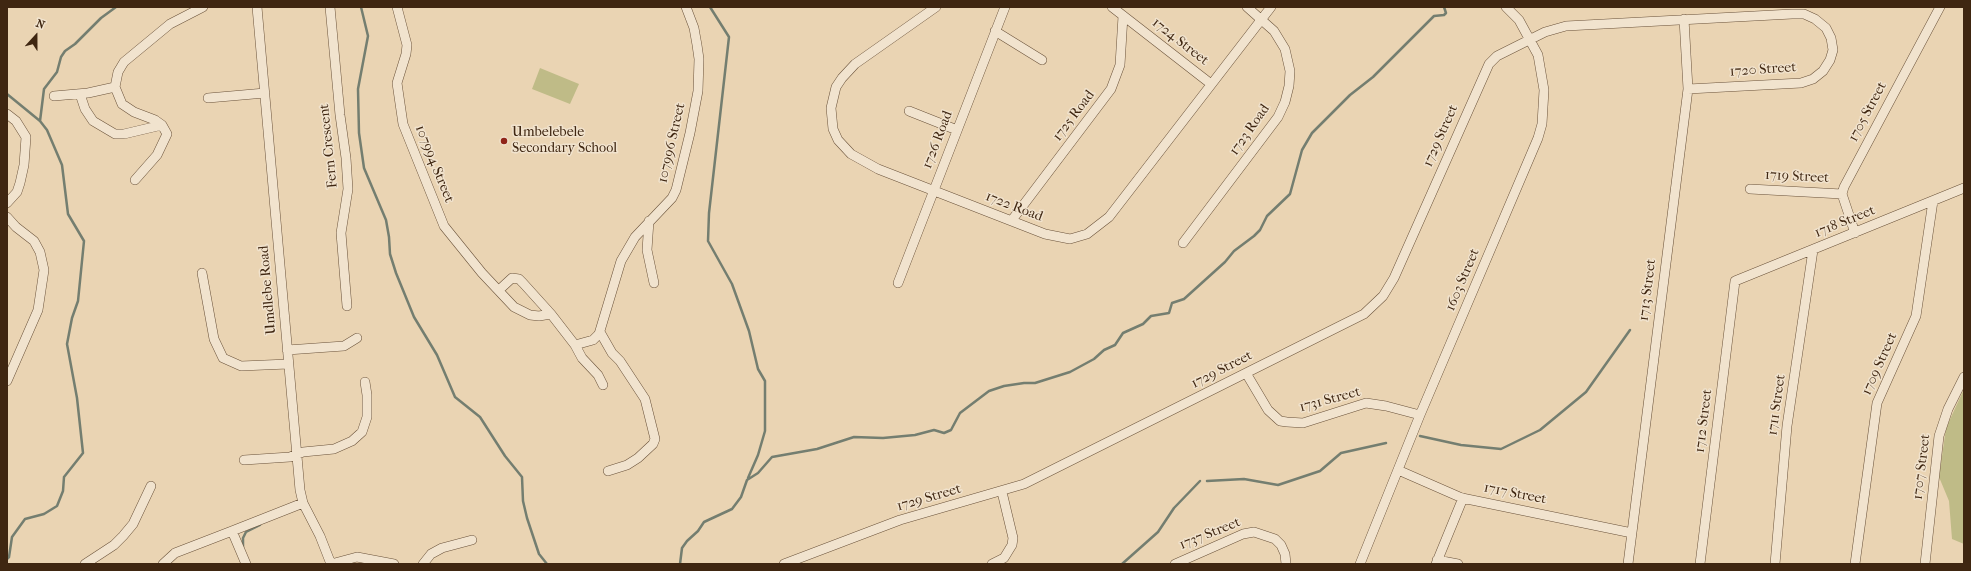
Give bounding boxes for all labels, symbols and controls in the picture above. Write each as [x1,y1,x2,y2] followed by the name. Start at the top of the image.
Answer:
[1148,15,1212,69] street label: 1724 Street
[16,16,56,56] north arrow
[34,17,47,32] text: N
[1729,59,1797,81] street label: 1720 Street
[1845,79,1891,145] street label: 1705 Street
[1050,87,1098,145] street label: 1725 Road
[655,101,689,185] street label: 107996 Street
[1226,101,1274,159] street label: 1723 Road
[1420,102,1462,170] street label: 1729 Street
[316,103,342,189] street label: Fern Crescent
[919,109,957,171] street label: 1726 Road
[411,123,457,205] street label: 107994 Street
[512,125,617,158] place label: Umbelebele Secondary School
[499,136,509,146] marker: Umbelebele Secondary School
[1765,167,1829,187] street label: 1719 Street
[983,188,1045,226] street label: 1722 Road
[1812,202,1878,242] street label: 1718 Street
[256,245,280,335] street label: Umdlebe Road
[1442,246,1484,314] street label: 1603 Street
[1636,258,1660,322] street label: 1713 Street
[1859,330,1901,398] street label: 1709 Street
[1189,347,1255,393] street label: 1729 Street
[1764,373,1790,437] street label: 1711 Street
[1298,384,1362,416] street label: 1731 Street
[1692,388,1716,454] street label: 1712 Street
[1910,433,1934,501] street label: 1707 Street
[1482,480,1548,508] street label: 1717 Street
[895,481,963,515] street label: 1729 Street
[1177,514,1243,554] street label: 1737 Street

